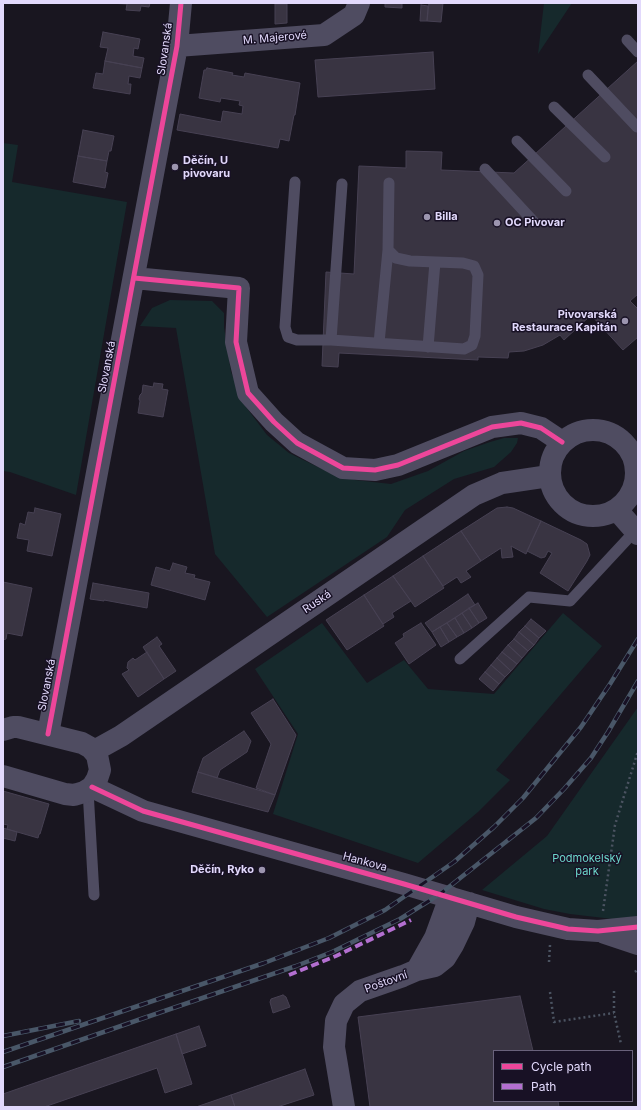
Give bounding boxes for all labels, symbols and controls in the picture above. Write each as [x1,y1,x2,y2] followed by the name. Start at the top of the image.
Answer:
[155,22,175,76] street label: Slovanská
[242,29,308,47] street label: M. Majerové
[183,154,230,180] place label: Děčín, U pivovaru
[170,162,180,172] marker: Děčín, U pivovaru
[435,210,458,224] place label: Billa
[422,212,432,222] marker: Billa
[505,216,565,230] place label: OC Pivovar
[492,218,502,228] marker: OC Pivovar
[512,308,617,334] place label: Pivovarská Restaurace Kapitán
[620,316,630,326] marker: Pivovarská Restaurace Kapitán
[95,340,119,394] street label: Slovanská
[300,588,334,616] street label: Ruská
[35,658,59,712] street label: Slovanská
[341,850,389,874] street label: Hankova
[552,852,622,878] park label: Podmokelský park
[190,863,254,877] place label: Děčín, Ryko
[257,865,267,875] marker: Děčín, Ryko
[363,968,409,996] street label: Poštovní
[493,1050,633,1102] legend
[531,1059,592,1074] text: Cycle path
[531,1079,556,1094] text: Path

